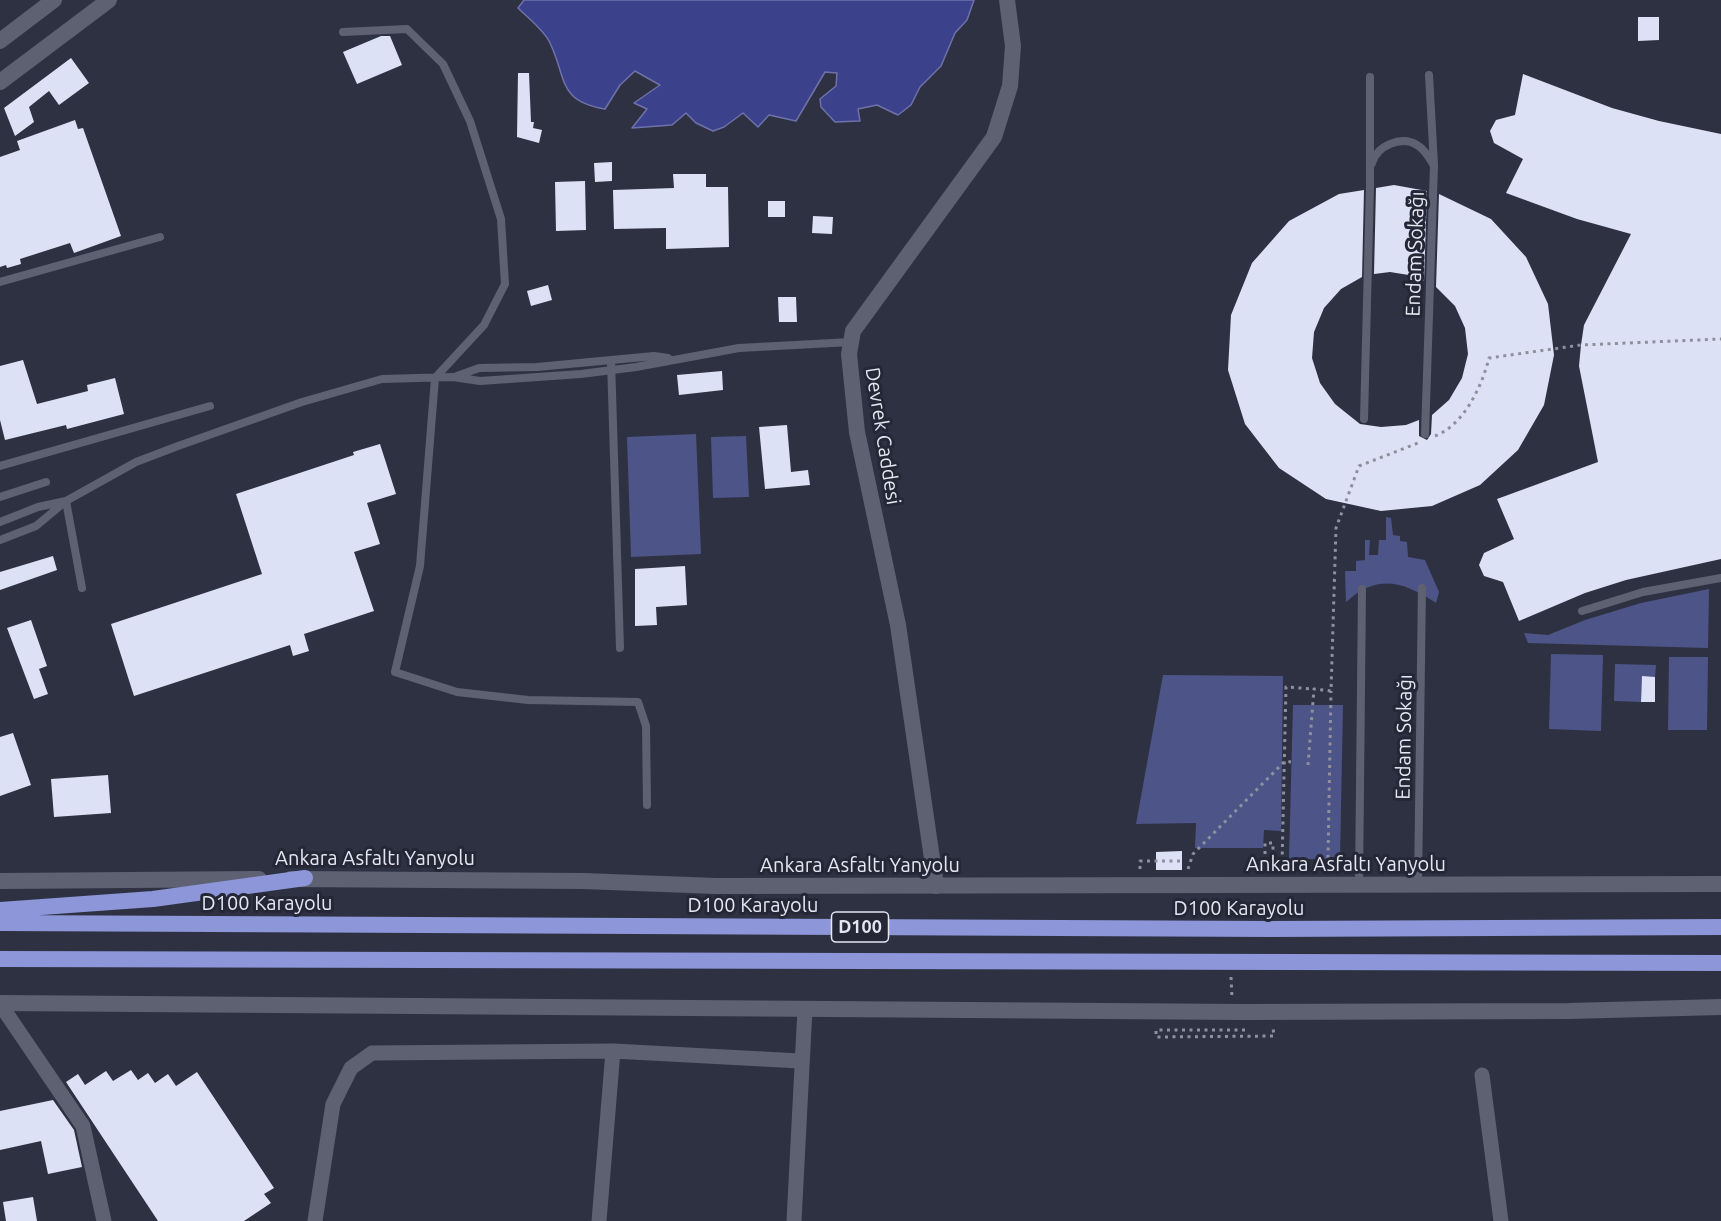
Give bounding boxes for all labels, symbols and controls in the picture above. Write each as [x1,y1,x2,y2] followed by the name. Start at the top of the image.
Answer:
[1401,191,1429,317] street label: Endam Sokağı
[860,366,906,506] street label: Devrek Caddesi
[1391,674,1417,800] street label: Endam Sokağı
[275,846,475,870] street label: Ankara Asfaltı Yanyolu
[1246,852,1446,876] street label: Ankara Asfaltı Yanyolu
[760,853,960,877] street label: Ankara Asfaltı Yanyolu
[202,891,332,915] street label: D100 Karayolu
[688,893,818,917] street label: D100 Karayolu
[1174,896,1304,920] street label: D100 Karayolu
[832,912,888,942] road number: D100

